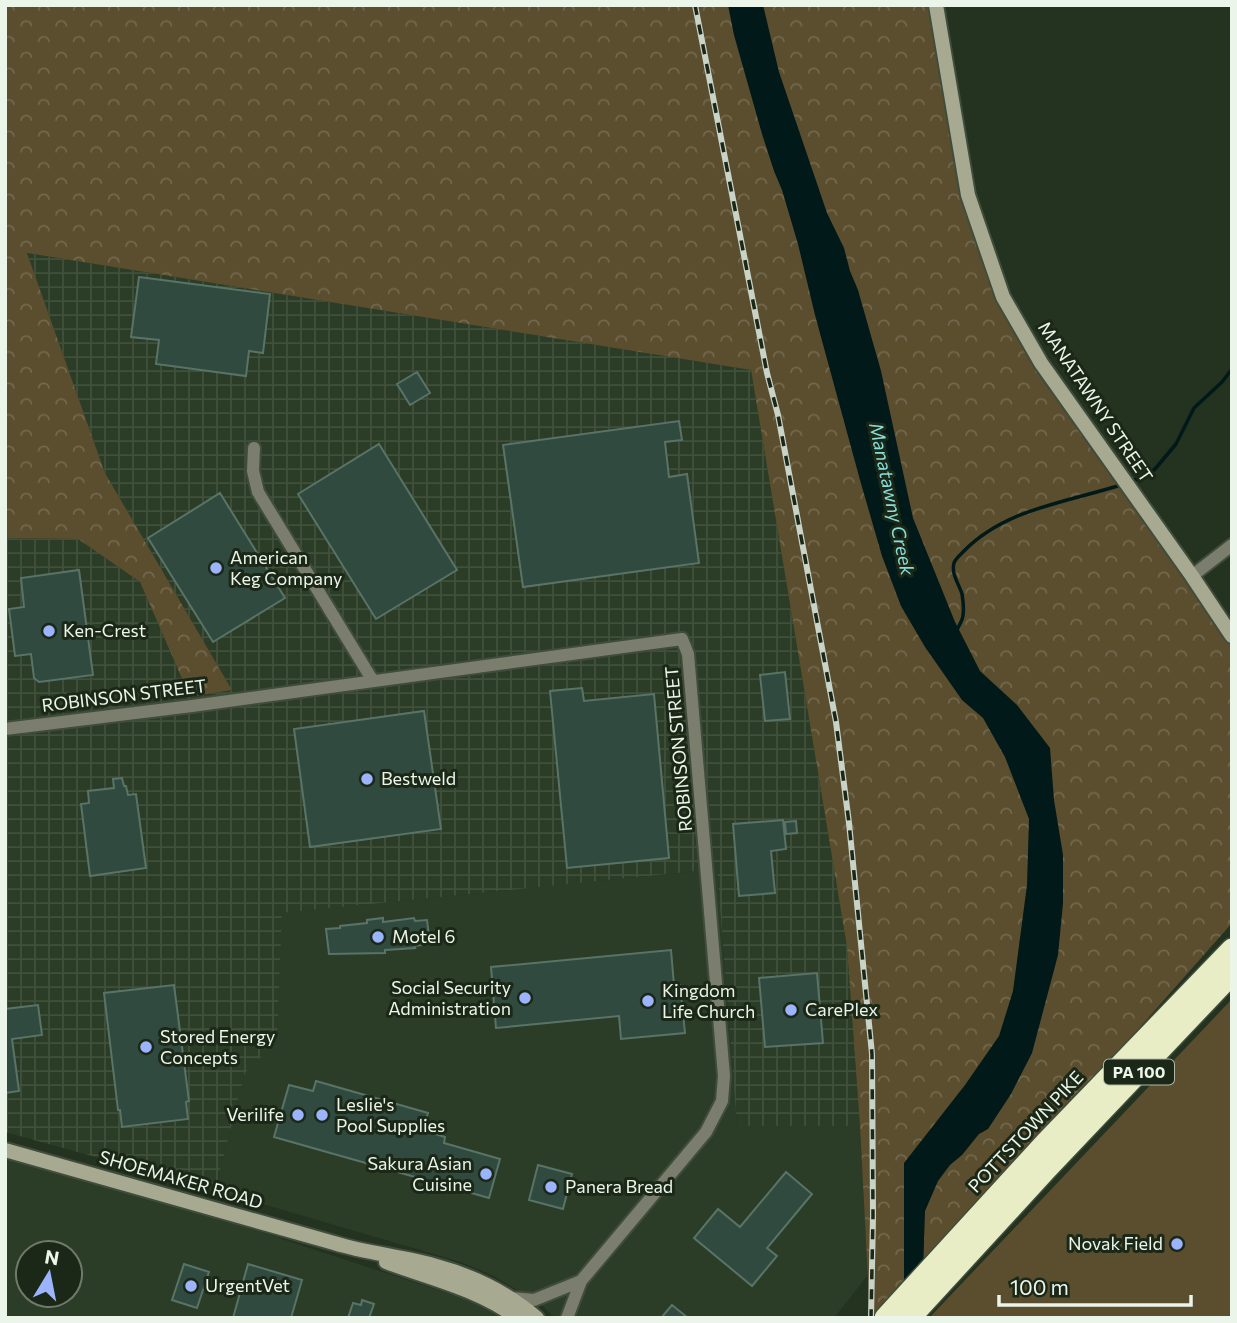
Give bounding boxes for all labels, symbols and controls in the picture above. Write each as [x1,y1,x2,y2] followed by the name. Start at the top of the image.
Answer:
[1034,317,1158,486] street label: MANATAWNY STREET
[865,420,920,578] water label: Manatawny Creek
[230,546,342,589] place label: American Keg Company
[208,560,224,576] marker: American Keg Company
[63,619,146,641] place label: Ken-Crest
[41,623,57,639] marker: Ken-Crest
[660,666,696,833] street label: ROBINSON STREET
[40,674,208,716] street label: ROBINSON STREET
[381,767,456,789] place label: Bestweld
[359,771,375,787] marker: Bestweld
[392,925,456,947] place label: Motel 6
[370,929,386,945] marker: Motel 6
[388,976,511,1019] place label: Social Security Administration
[662,979,755,1022] place label: Kingdom Life Church
[517,990,533,1006] marker: Social Security Administration
[640,993,656,1009] marker: Kingdom Life Church
[805,998,878,1020] place label: CarePlex
[783,1002,799,1018] marker: CarePlex
[160,1025,275,1068] place label: Stored Energy Concepts
[138,1039,154,1055] marker: Stored Energy Concepts
[1104,1060,1174,1084] road number: PA 100
[963,1066,1087,1197] street label: POTTSTOWN PIKE
[336,1093,445,1136] place label: Leslie's Pool Supplies
[226,1103,284,1125] place label: Verilife
[290,1107,306,1123] marker: Verilife
[314,1107,330,1123] marker: Leslie's Pool Supplies
[97,1145,266,1213] street label: SHOEMAKER ROAD
[367,1152,472,1195] place label: Sakura Asian Cuisine
[478,1166,494,1182] marker: Sakura Asian Cuisine
[565,1175,673,1197] place label: Panera Bread
[543,1179,559,1195] marker: Panera Bread
[1068,1232,1163,1254] place label: Novak Field
[1169,1236,1185,1252] marker: Novak Field
[14,1239,84,1309] north arrow
[43,1244,61,1269] text: N
[999,1264,1192,1308] scale bar
[205,1274,290,1296] place label: UrgentVet
[1010,1274,1069,1299] text: 100 m
[183,1278,199,1294] marker: UrgentVet

